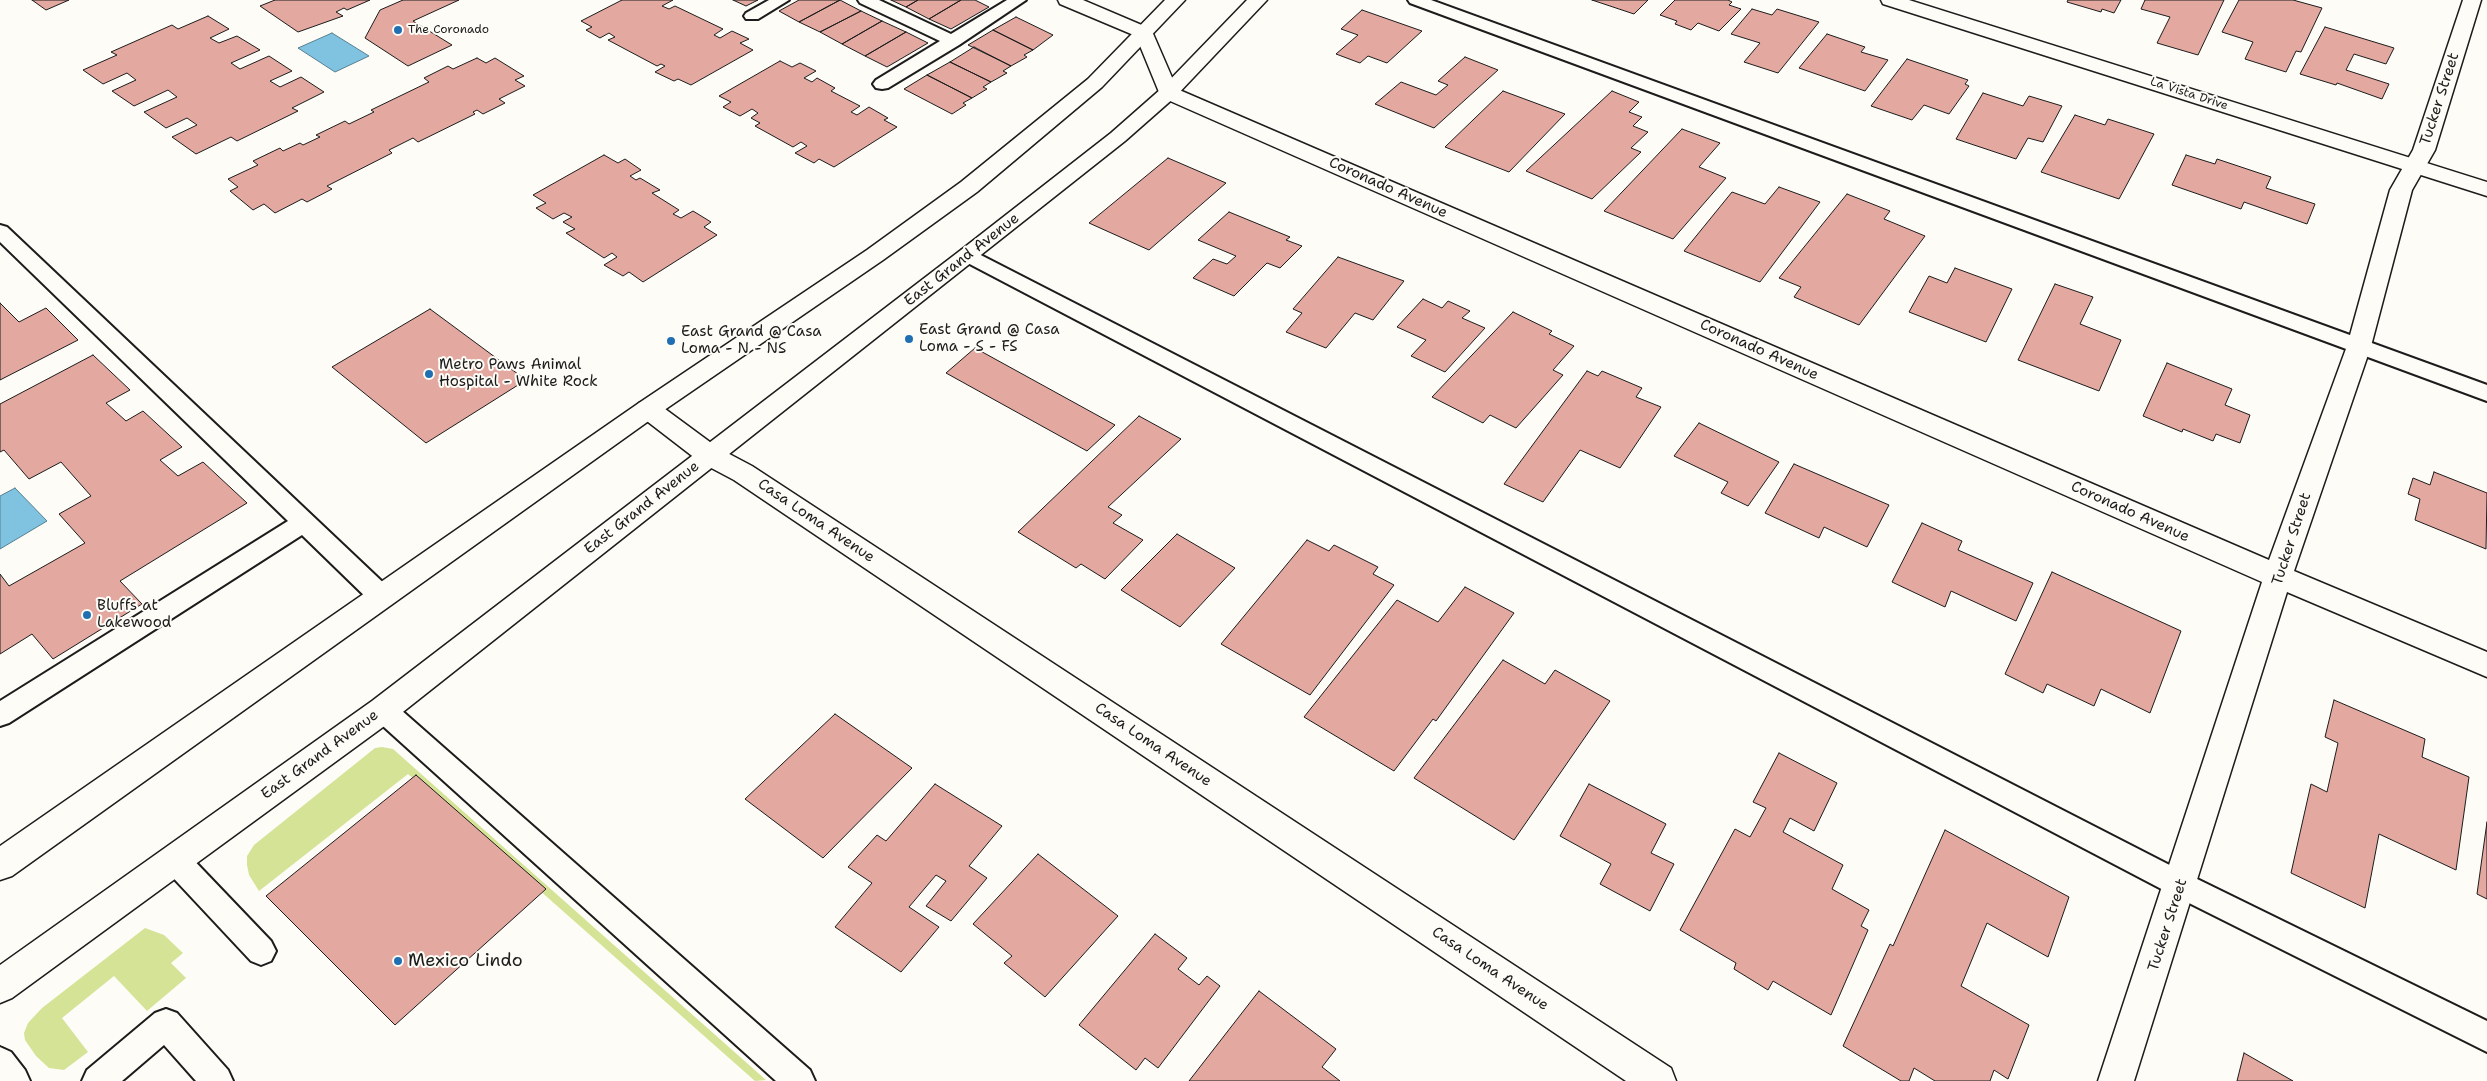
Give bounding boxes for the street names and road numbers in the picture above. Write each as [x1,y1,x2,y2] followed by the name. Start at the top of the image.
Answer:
[2417,51,2463,147] street label: Tucker Street
[2148,75,2230,113] street label: La Vista Drive
[1326,154,1450,222] street label: Coronado Avenue
[901,210,1023,310] street label: East Grand Avenue
[1697,316,1821,384] street label: Coronado Avenue
[581,458,703,558] street label: East Grand Avenue
[754,475,878,567] street label: Casa Loma Avenue
[2068,478,2192,546] street label: Coronado Avenue
[2269,491,2315,587] street label: Tucker Street
[1091,699,1215,791] street label: Casa Loma Avenue
[258,706,382,804] street label: East Grand Avenue
[2145,877,2191,973] street label: Tucker Street
[1428,923,1552,1015] street label: Casa Loma Avenue

